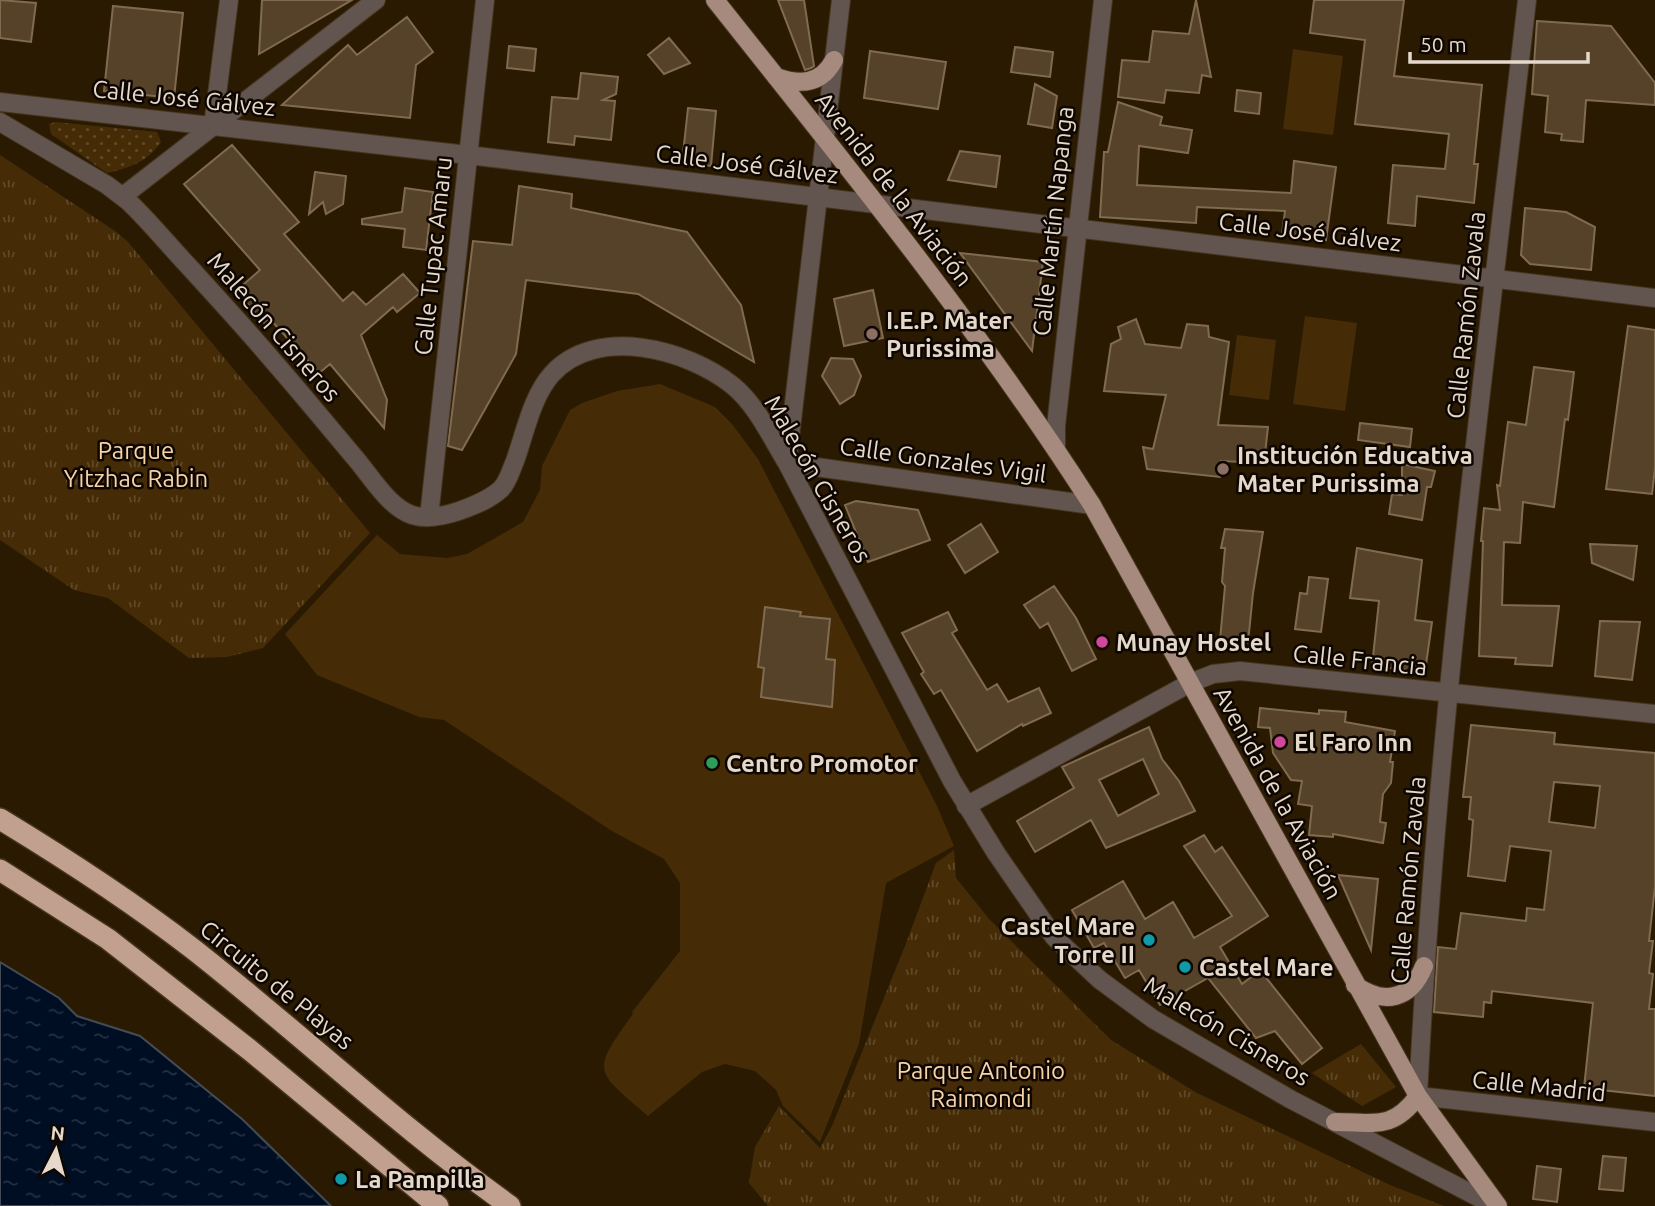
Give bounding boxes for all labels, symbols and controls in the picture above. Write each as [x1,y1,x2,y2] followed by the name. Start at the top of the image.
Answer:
[1410,21,1588,65] scale bar
[1420,32,1467,56] text: 50 m
[91,75,277,121] street label: Calle José Gálvez
[810,87,978,291] street label: Avenida de la Aviación
[1028,105,1078,337] street label: Calle Martín Napanga
[654,139,840,189] street label: Calle José Gálvez
[409,156,457,356] street label: Calle Tupac Amaru
[1217,207,1403,257] street label: Calle José Gálvez
[1442,210,1490,420] street label: Calle Ramón Zavala
[202,247,346,407] street label: Malecón Cisneros
[886,307,1012,362] place label: I.E.P. Mater Purissima
[864,326,880,342] marker: I.E.P. Mater Purissima
[759,391,877,567] street label: Malecón Cisneros
[838,432,1048,488] street label: Calle Gonzales Vigil
[64,437,208,492] park label: Parque Yitzhac Rabin
[1237,442,1473,497] place label: Institución Educativa Mater Purissima
[1215,461,1231,477] marker: Institución Educativa Mater Purissima
[1116,629,1271,656] place label: Munay Hostel
[1094,634,1110,650] marker: Munay Hostel
[1291,640,1429,680] street label: Calle Francia
[1208,682,1348,904] street label: Avenida de la Aviación
[1294,729,1412,756] place label: El Faro Inn
[1272,734,1288,750] marker: El Faro Inn
[726,750,918,777] place label: Centro Promotor
[704,755,720,771] marker: Centro Promotor
[1385,775,1431,985] street label: Calle Ramón Zavala
[1000,913,1135,968] place label: Castel Mare Torre II
[195,915,359,1055] street label: Circuito de Playas
[1141,932,1157,948] marker: Castel Mare Torre II
[1199,954,1334,981] place label: Castel Mare
[1177,959,1193,975] marker: Castel Mare
[1139,971,1315,1091] street label: Malecón Cisneros
[897,1057,1065,1112] park label: Parque Antonio Raimondi
[1471,1066,1607,1106] street label: Calle Madrid
[21,1115,91,1185] north arrow
[50,1121,66,1145] text: N
[355,1166,485,1193] place label: La Pampilla
[333,1171,349,1187] marker: La Pampilla

